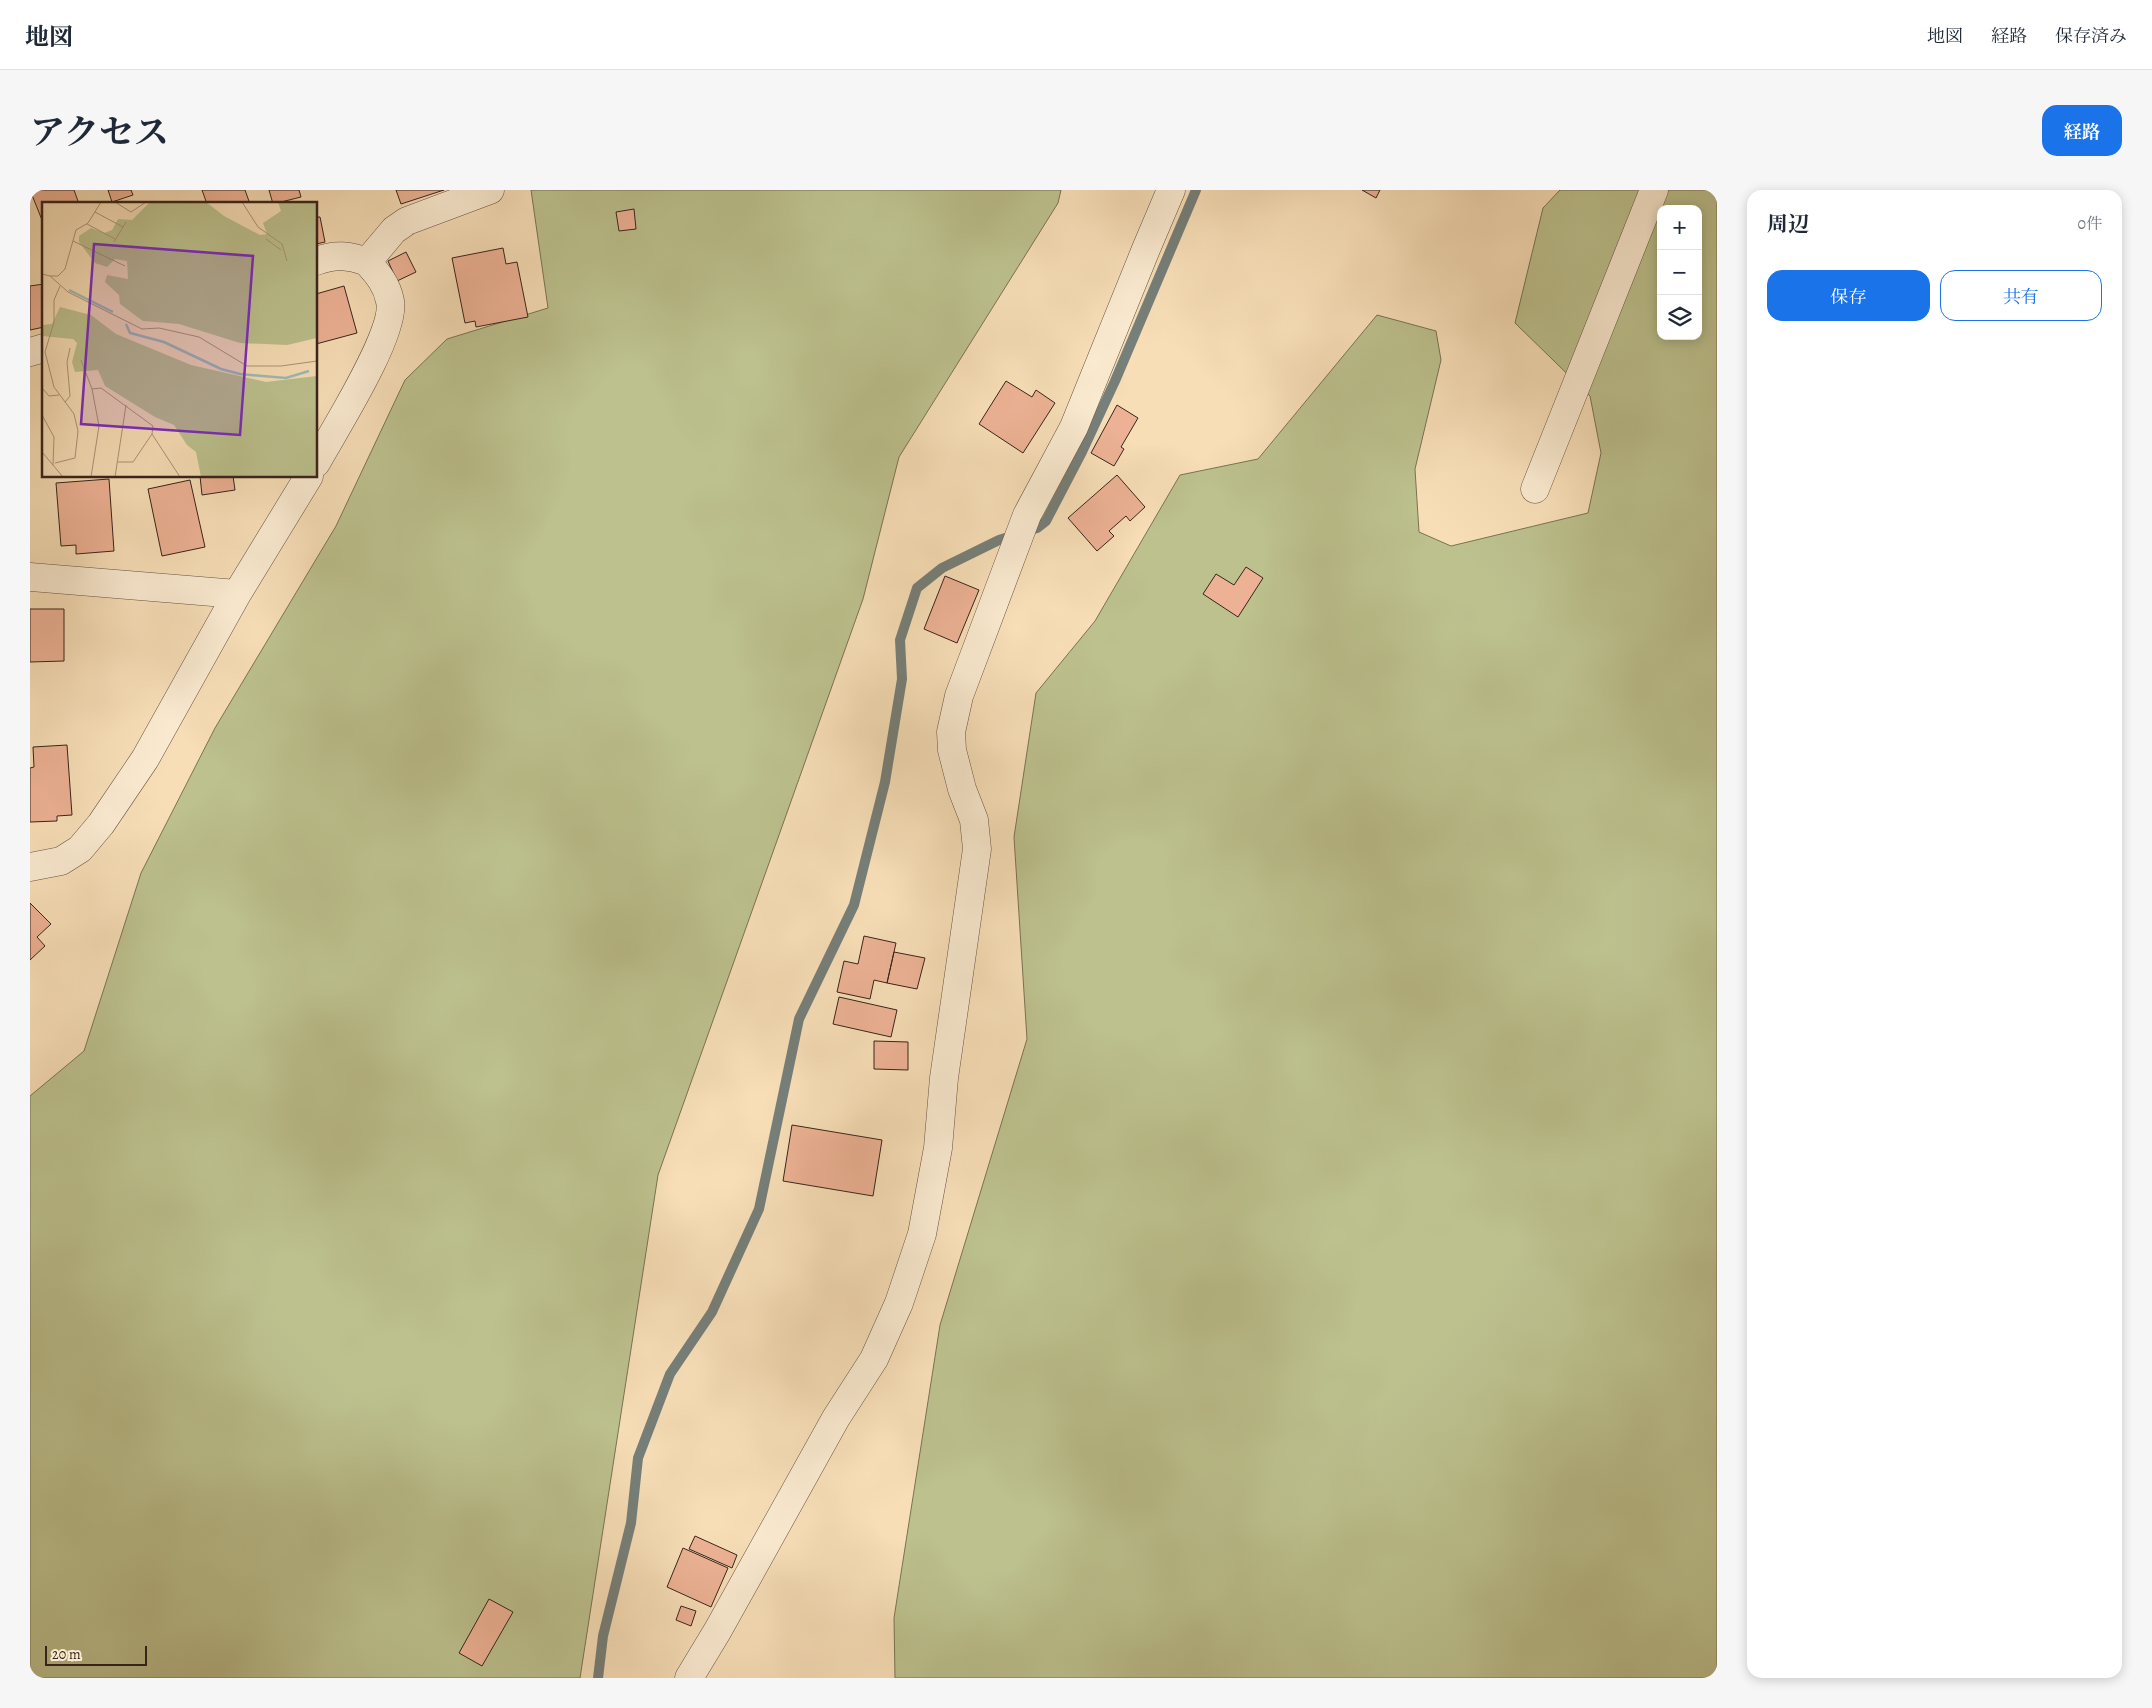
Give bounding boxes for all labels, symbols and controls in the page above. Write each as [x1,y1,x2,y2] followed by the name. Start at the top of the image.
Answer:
[25,21,73,53] text: 地図
[1927,24,1963,48] text: 地図
[1991,24,2027,48] text: 経路
[2055,24,2127,48] text: 保存済み
[2042,105,2122,156] button: 経路
[30,108,169,156] text: アクセス
[42,202,318,478] inset map
[1657,205,1702,340] map controls
[1657,205,1702,250] button: +
[1767,210,1809,238] text: 周辺
[2077,213,2102,235] text: 0件
[1657,250,1702,295] button: −
[1767,270,1930,321] button: 保存
[1940,270,2102,321] button: 共有
[1657,295,1702,340] button: layers
[45,1643,148,1666] scale bar
[52,1645,81,1664] text: 20 m

